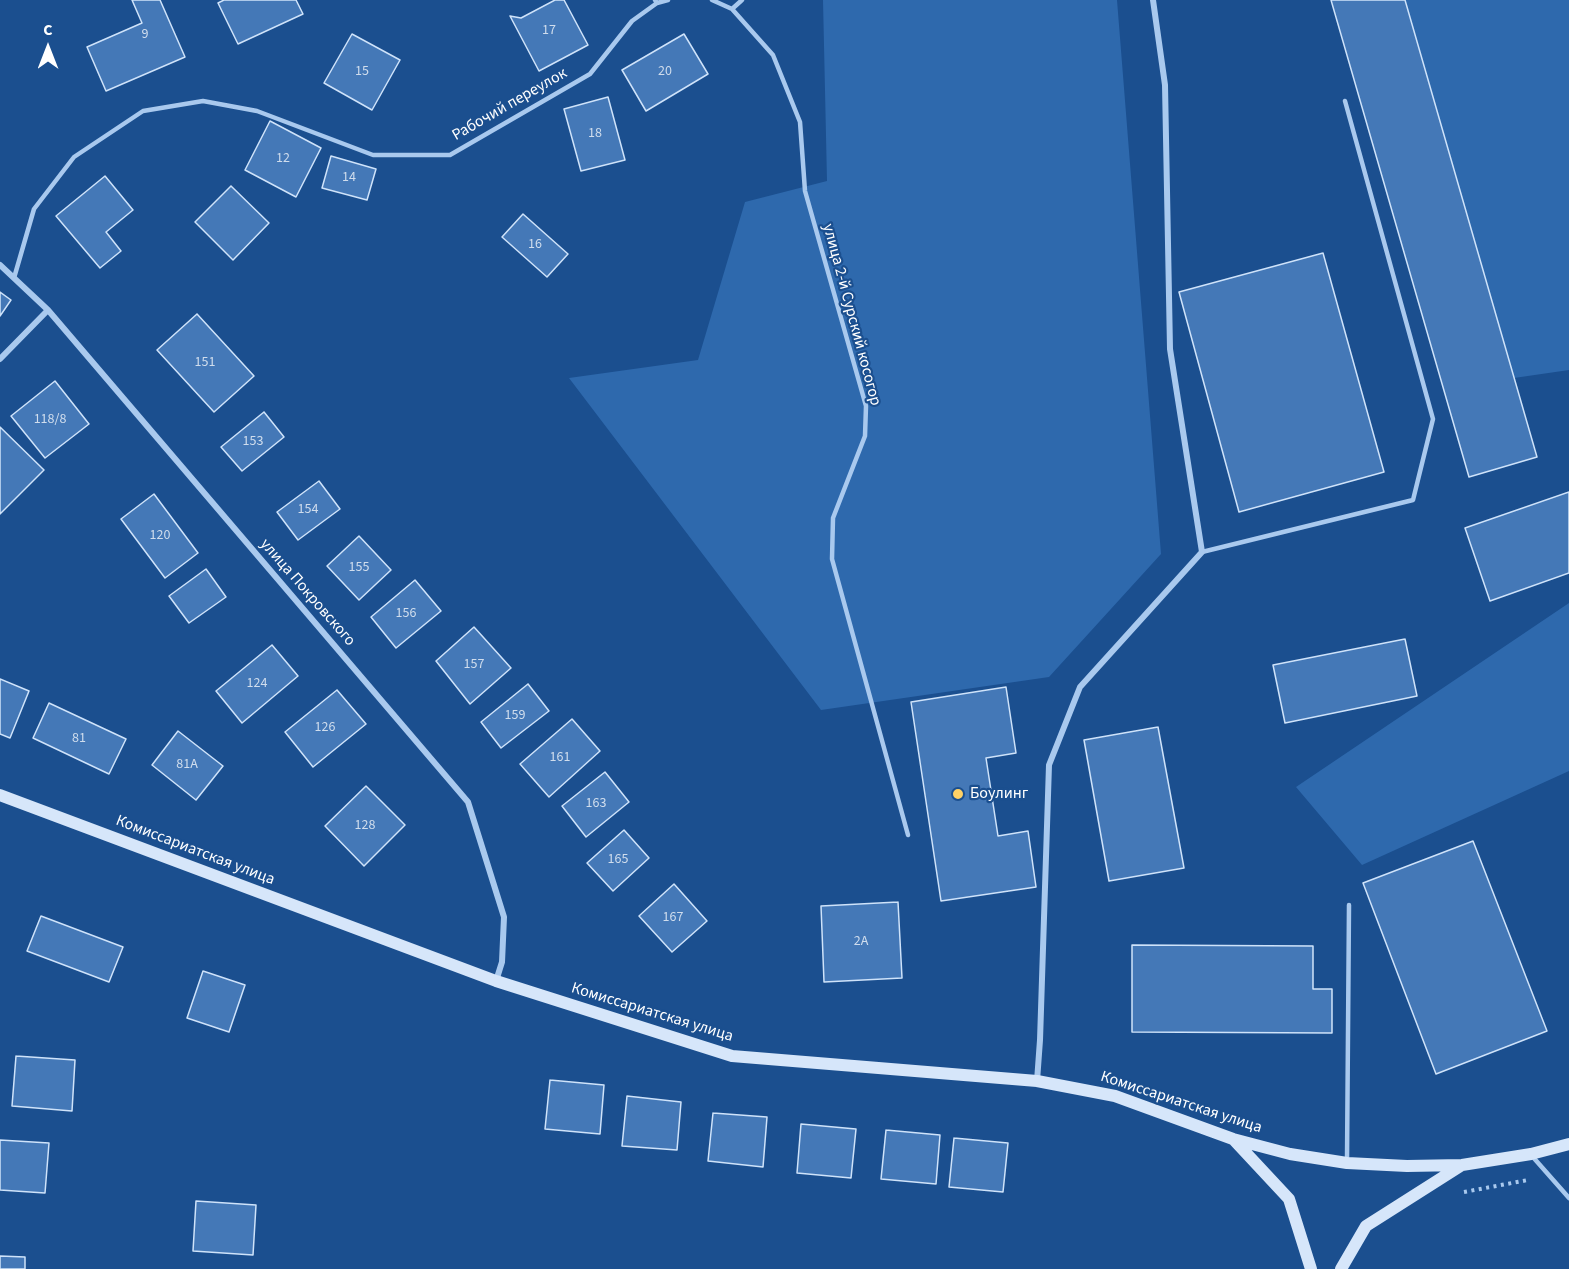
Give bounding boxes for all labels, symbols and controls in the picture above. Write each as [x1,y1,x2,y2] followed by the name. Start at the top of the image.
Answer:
[18,18,78,78] north arrow
[43,19,53,41] text: С
[542,23,556,39] house number: 17
[142,27,148,43] house number: 9
[355,64,369,80] house number: 15
[449,64,571,146] street label: Рабочий переулок
[658,64,672,80] house number: 20
[588,126,602,142] house number: 18
[276,151,290,167] house number: 12
[342,170,356,186] house number: 14
[817,222,885,408] street label: улица 2-й Сурский косогор
[528,237,542,253] house number: 16
[195,355,215,371] house number: 151
[34,412,66,428] house number: 118/8
[243,434,263,450] house number: 153
[298,502,318,518] house number: 154
[150,528,170,544] house number: 120
[255,535,359,651] street label: улица Покровского
[349,560,369,576] house number: 155
[396,606,416,622] house number: 156
[464,657,484,673] house number: 157
[247,676,267,692] house number: 124
[505,708,525,724] house number: 159
[315,720,335,736] house number: 126
[72,731,86,747] house number: 81
[550,750,570,766] house number: 161
[176,757,198,773] house number: 81А
[970,784,1028,804] place label: Боулинг
[951,787,965,801] marker: Боулинг
[586,796,606,812] house number: 163
[113,812,277,890] street label: Комиссариатская улица
[355,818,375,834] house number: 128
[608,852,628,868] house number: 165
[663,910,683,926] house number: 167
[854,934,868,950] house number: 2А
[569,979,735,1047] street label: Комиссариатская улица
[1098,1068,1264,1138] street label: Комиссариатская улица

